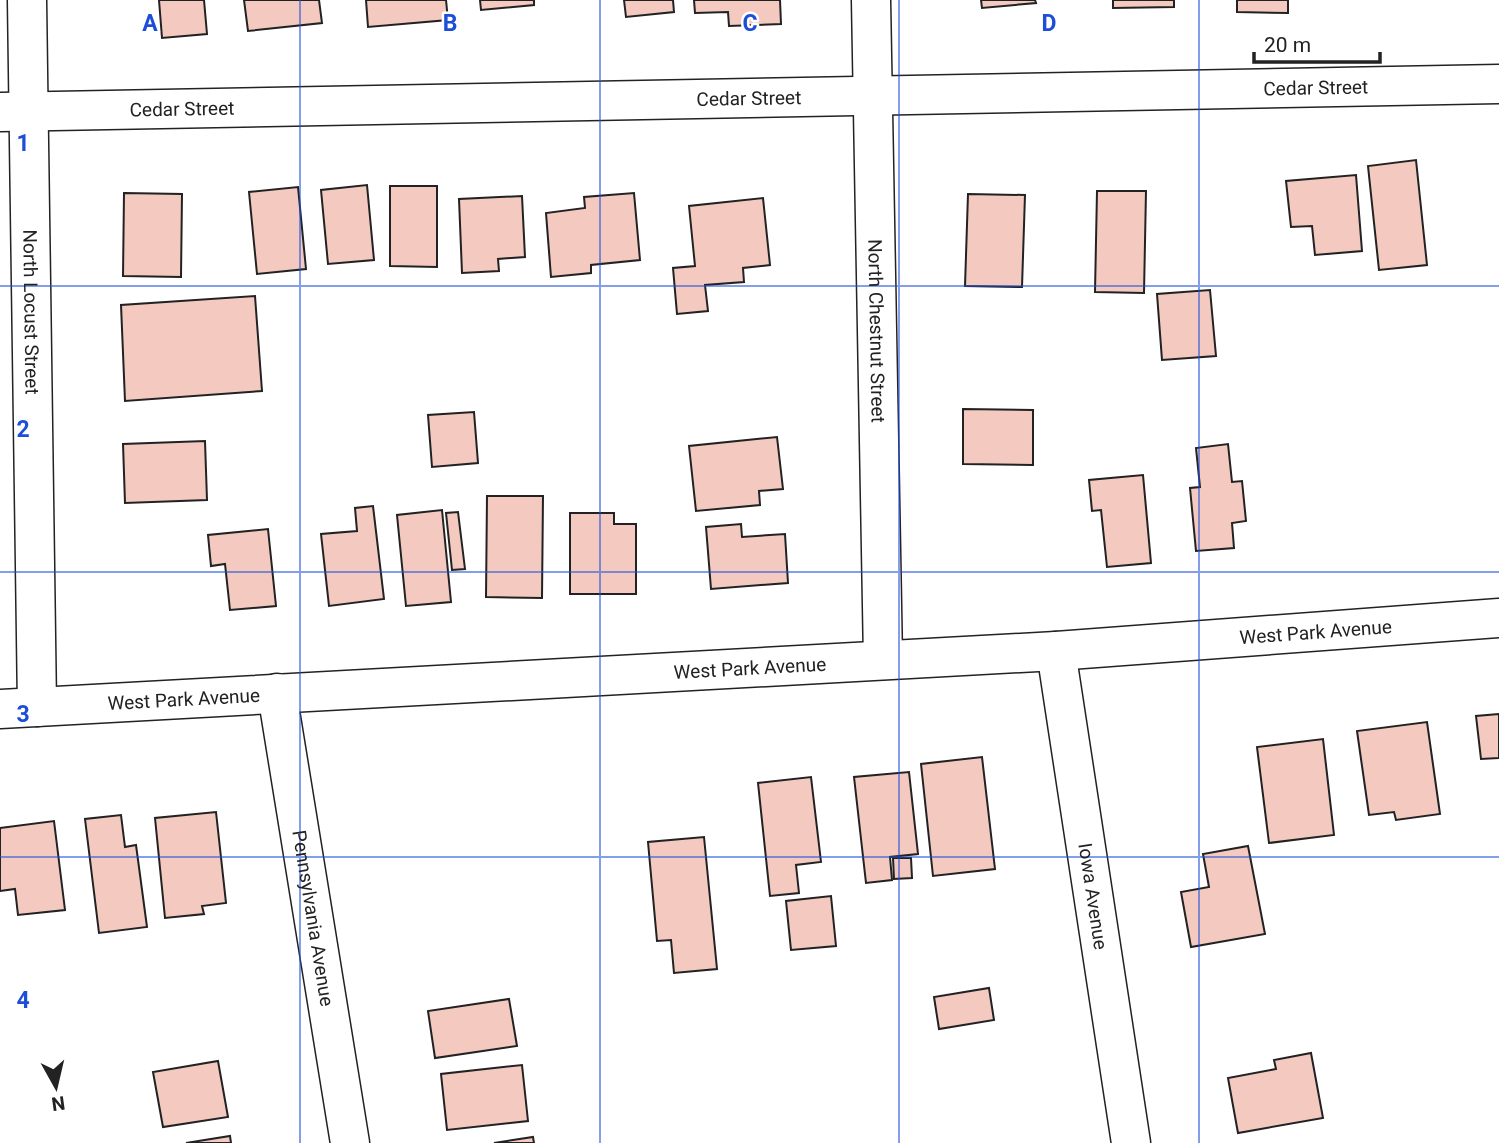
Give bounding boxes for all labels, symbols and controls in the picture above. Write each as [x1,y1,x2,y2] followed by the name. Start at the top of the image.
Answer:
[142,10,158,37] text: A
[443,10,457,37] text: B
[742,10,758,37] text: C
[1042,10,1056,37] text: D
[1254,21,1380,65] scale bar
[1264,33,1311,57] text: 20 m
[1263,75,1368,100] street label: Cedar Street
[696,86,801,111] street label: Cedar Street
[129,97,235,122] street label: Cedar Street
[16,130,30,157] text: 1
[18,229,44,395] street label: North Locust Street
[863,239,890,423] street label: North Chestnut Street
[16,416,30,443] text: 2
[1239,615,1393,649] street label: West Park Avenue
[673,653,827,684] street label: West Park Avenue
[107,684,261,715] street label: West Park Avenue
[16,701,30,728] text: 3
[287,828,339,1008] street label: Pennsylvania Avenue
[1073,841,1112,951] street label: Iowa Avenue
[16,987,30,1014] text: 4
[21,1052,91,1122] north arrow
[50,1091,67,1116] text: N

